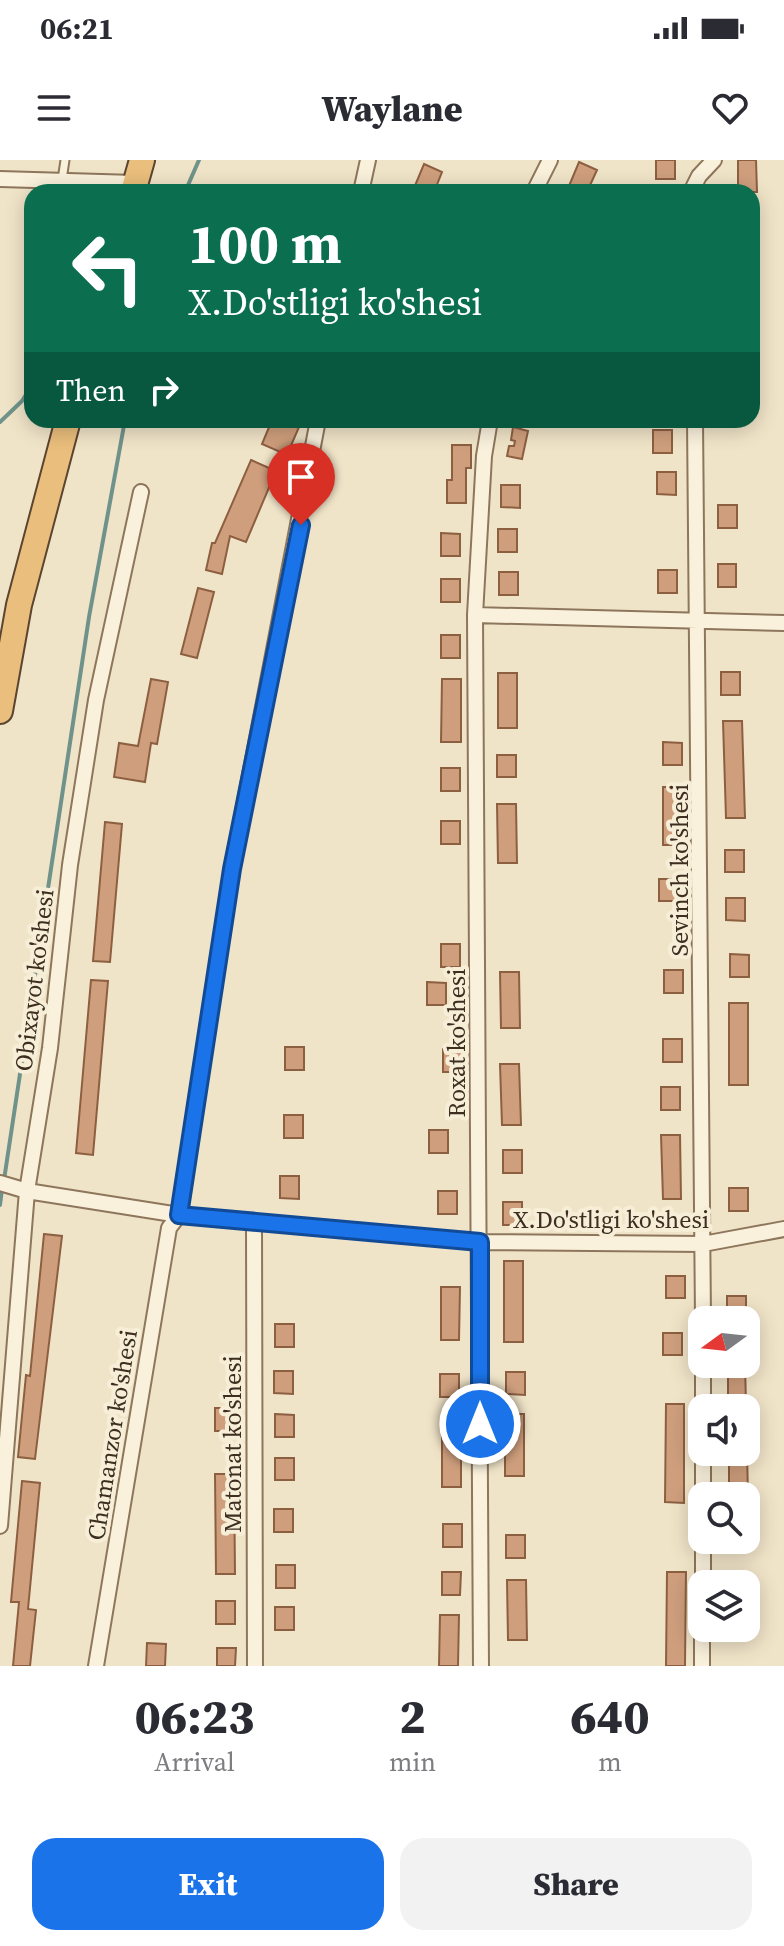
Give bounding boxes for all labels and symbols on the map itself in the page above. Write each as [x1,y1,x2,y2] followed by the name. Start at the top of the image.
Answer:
[267,443,335,525] pin
[663,784,696,956] street label: Sevinch ko'shesi
[6,887,62,1073] street label: Obixayot ko'shesi
[440,969,473,1117] street label: Roxat ko'shesi
[513,1203,709,1236] street label: X.Do'stligi ko'shesi
[688,1306,760,1378] north arrow
[79,1327,145,1543] street label: Chamanzor ko'shesi
[216,1355,249,1533] street label: Matonat ko'shesi
[438,1382,522,1466] position arrow

